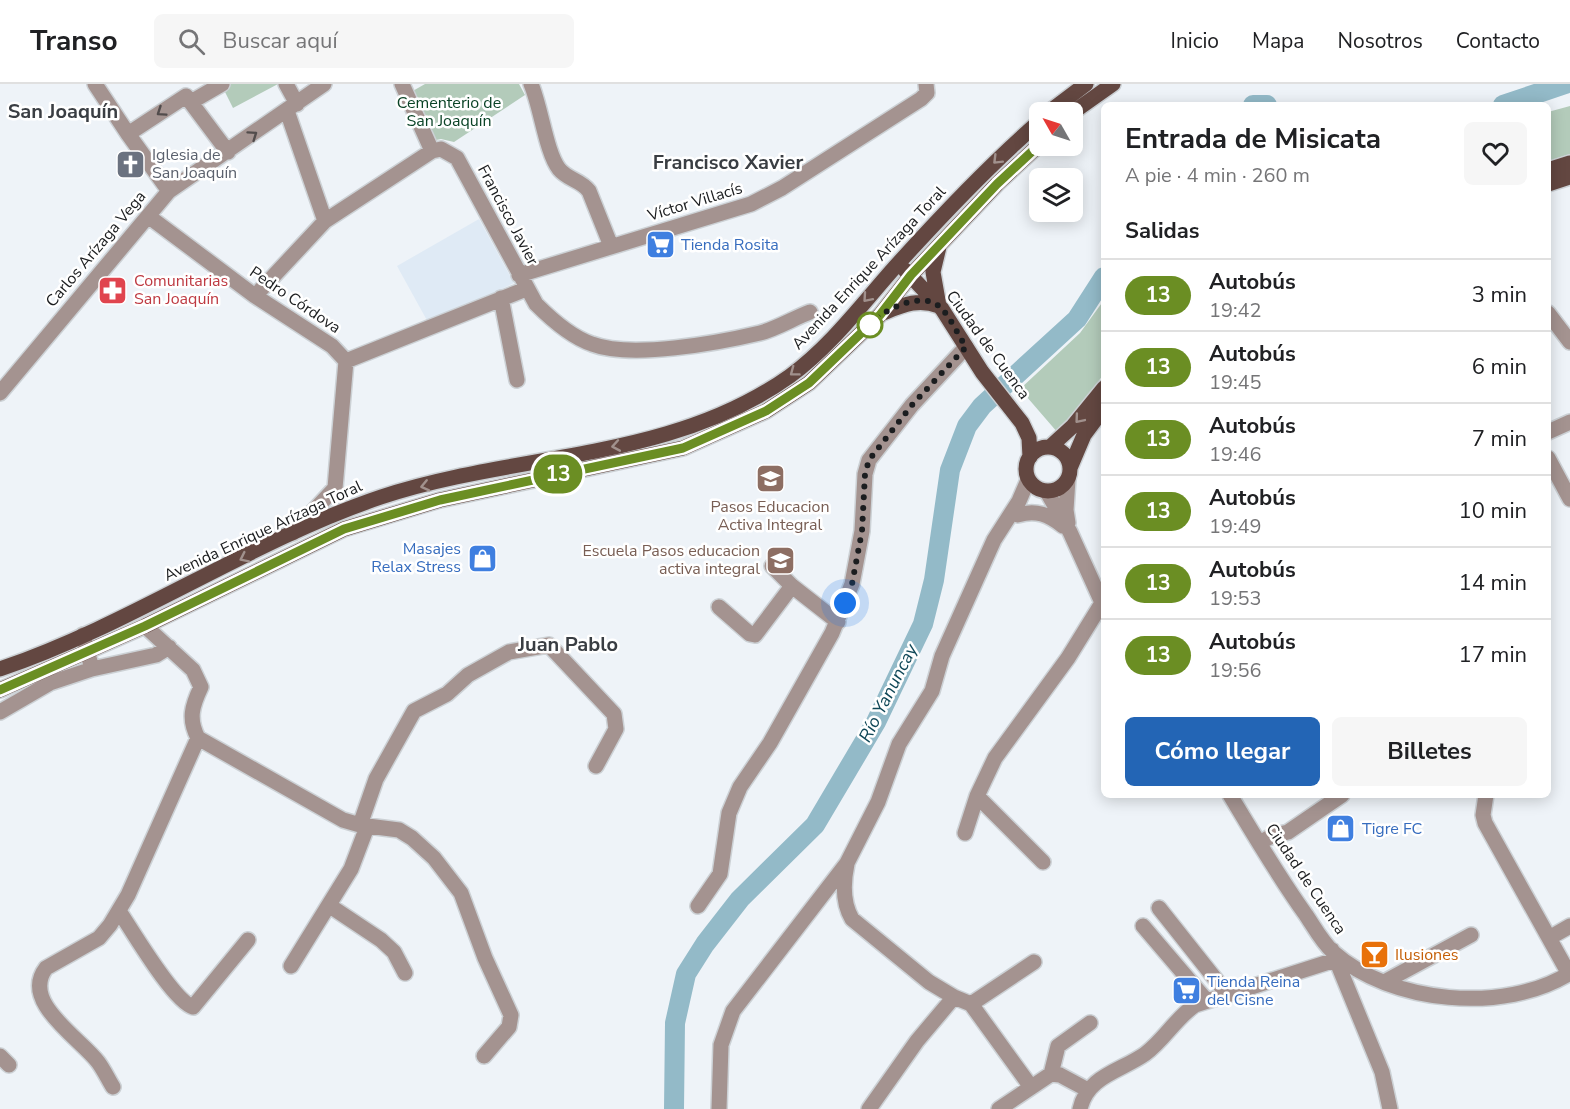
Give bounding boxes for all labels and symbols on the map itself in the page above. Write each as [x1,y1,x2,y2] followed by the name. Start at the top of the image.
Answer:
[397,92,501,132] park label: Cementerio de San Joaquín
[8,98,118,125] district label: San Joaquín
[1029,102,1083,156] north arrow
[156,105,167,116] one-way arrow
[246,131,257,142] one-way arrow
[152,144,237,184] place label: Iglesia de San Joaquín
[115,148,147,180] church icon: Iglesia de San Joaquín
[653,149,803,176] district label: Francisco Xavier
[993,153,1004,164] one-way arrow
[472,161,544,269] street label: Francisco Javier
[644,177,745,227] street label: Víctor Villacís
[787,181,951,355] street label: Avenida Enrique Arízaga Toral
[41,186,151,312] street label: Carlos Arízaga Vega
[644,229,676,261] supermarket icon: Tienda Rosita
[681,234,779,256] place label: Tienda Rosita
[245,261,345,339] street label: Pedro Córdova
[134,270,228,310] place label: Comunitarias San Joaquín
[97,274,129,306] pharmacy icon: Comunitarias San Joaquín
[941,286,1035,404] street label: Ciudad de Cuenca
[863,291,874,302] one-way arrow
[857,312,883,338] unlabelled marker
[790,365,801,376] one-way arrow
[1075,412,1086,423] one-way arrow
[611,439,621,452] one-way arrow
[531,454,585,494] line badge: 13
[754,463,786,495] school or university icon: Pasos Educacion Activa Integral
[160,475,366,587] street label: Avenida Enrique Arízaga Toral
[420,479,430,492] one-way arrow
[710,496,830,536] place label: Pasos Educacion Activa Integral
[371,538,461,578] place label: Masajes Relax Stress
[583,540,760,580] place label: Escuela Pasos educacion activa integral
[466,542,498,574] shop icon: Masajes Relax Stress
[765,544,797,576] school or university icon: Escuela Pasos educacion activa integral
[240,550,251,562] one-way arrow
[830,588,860,618] your location
[517,631,618,658] district label: Juan Pablo
[853,639,923,746] water label: Río Yanuncay
[1325,813,1357,845] shop icon: Tigre FC
[1362,818,1422,840] place label: Tigre FC
[1261,819,1351,939] street label: Ciudad de Cuenca
[1358,939,1390,971] bar icon: Ilusiones
[1395,944,1458,966] place label: Ilusiones
[1207,971,1300,1011] place label: Tienda Reina del Cisne
[1170,975,1202,1007] supermarket icon: Tienda Reina del Cisne

